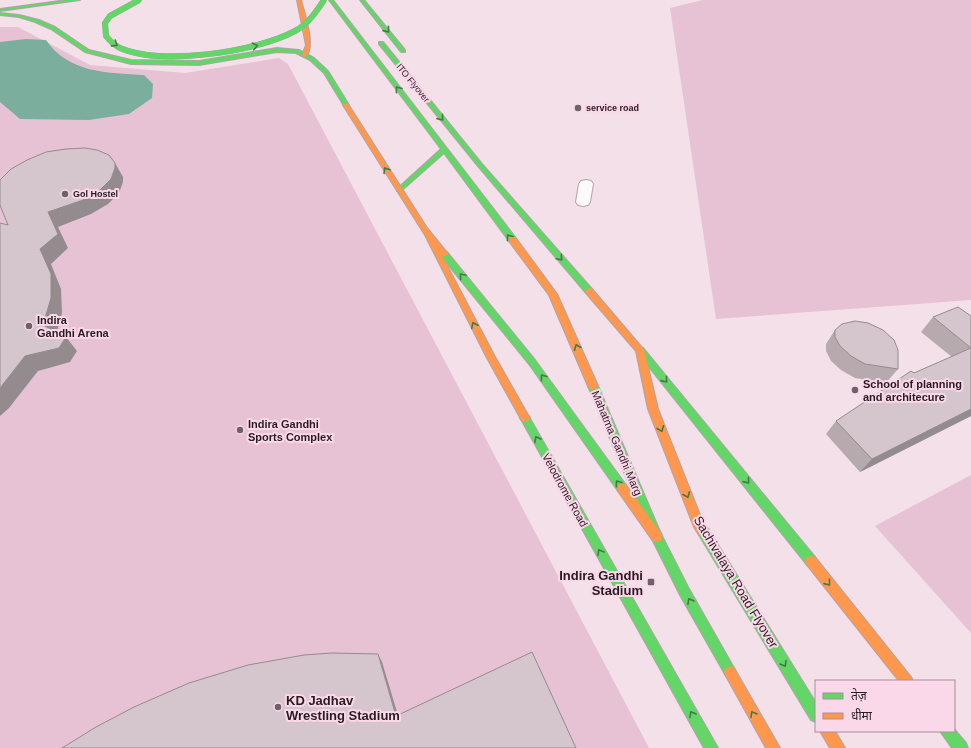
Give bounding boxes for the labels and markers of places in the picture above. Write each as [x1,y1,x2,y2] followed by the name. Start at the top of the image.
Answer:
[573,103,583,113] marker: service road
[586,103,639,113] place label: service road
[60,189,70,199] marker: Gol Hostel
[73,189,118,199] place label: Gol Hostel
[37,314,110,339] place label: Indira Gandhi Arena
[24,321,34,331] marker: Indira Gandhi Arena
[863,378,962,403] place label: School of planning and architecure
[850,385,860,395] marker: School of planning and architecure
[248,418,333,443] place label: Indira Gandhi Sports Complex
[235,425,245,435] marker: Indira Gandhi Sports Complex
[559,568,643,598] place label: Indira Gandhi Stadium
[646,577,656,587] marker: Indira Gandhi Stadium
[286,693,400,723] place label: KD Jadhav Wrestling Stadium
[273,702,283,712] marker: KD Jadhav Wrestling Stadium

